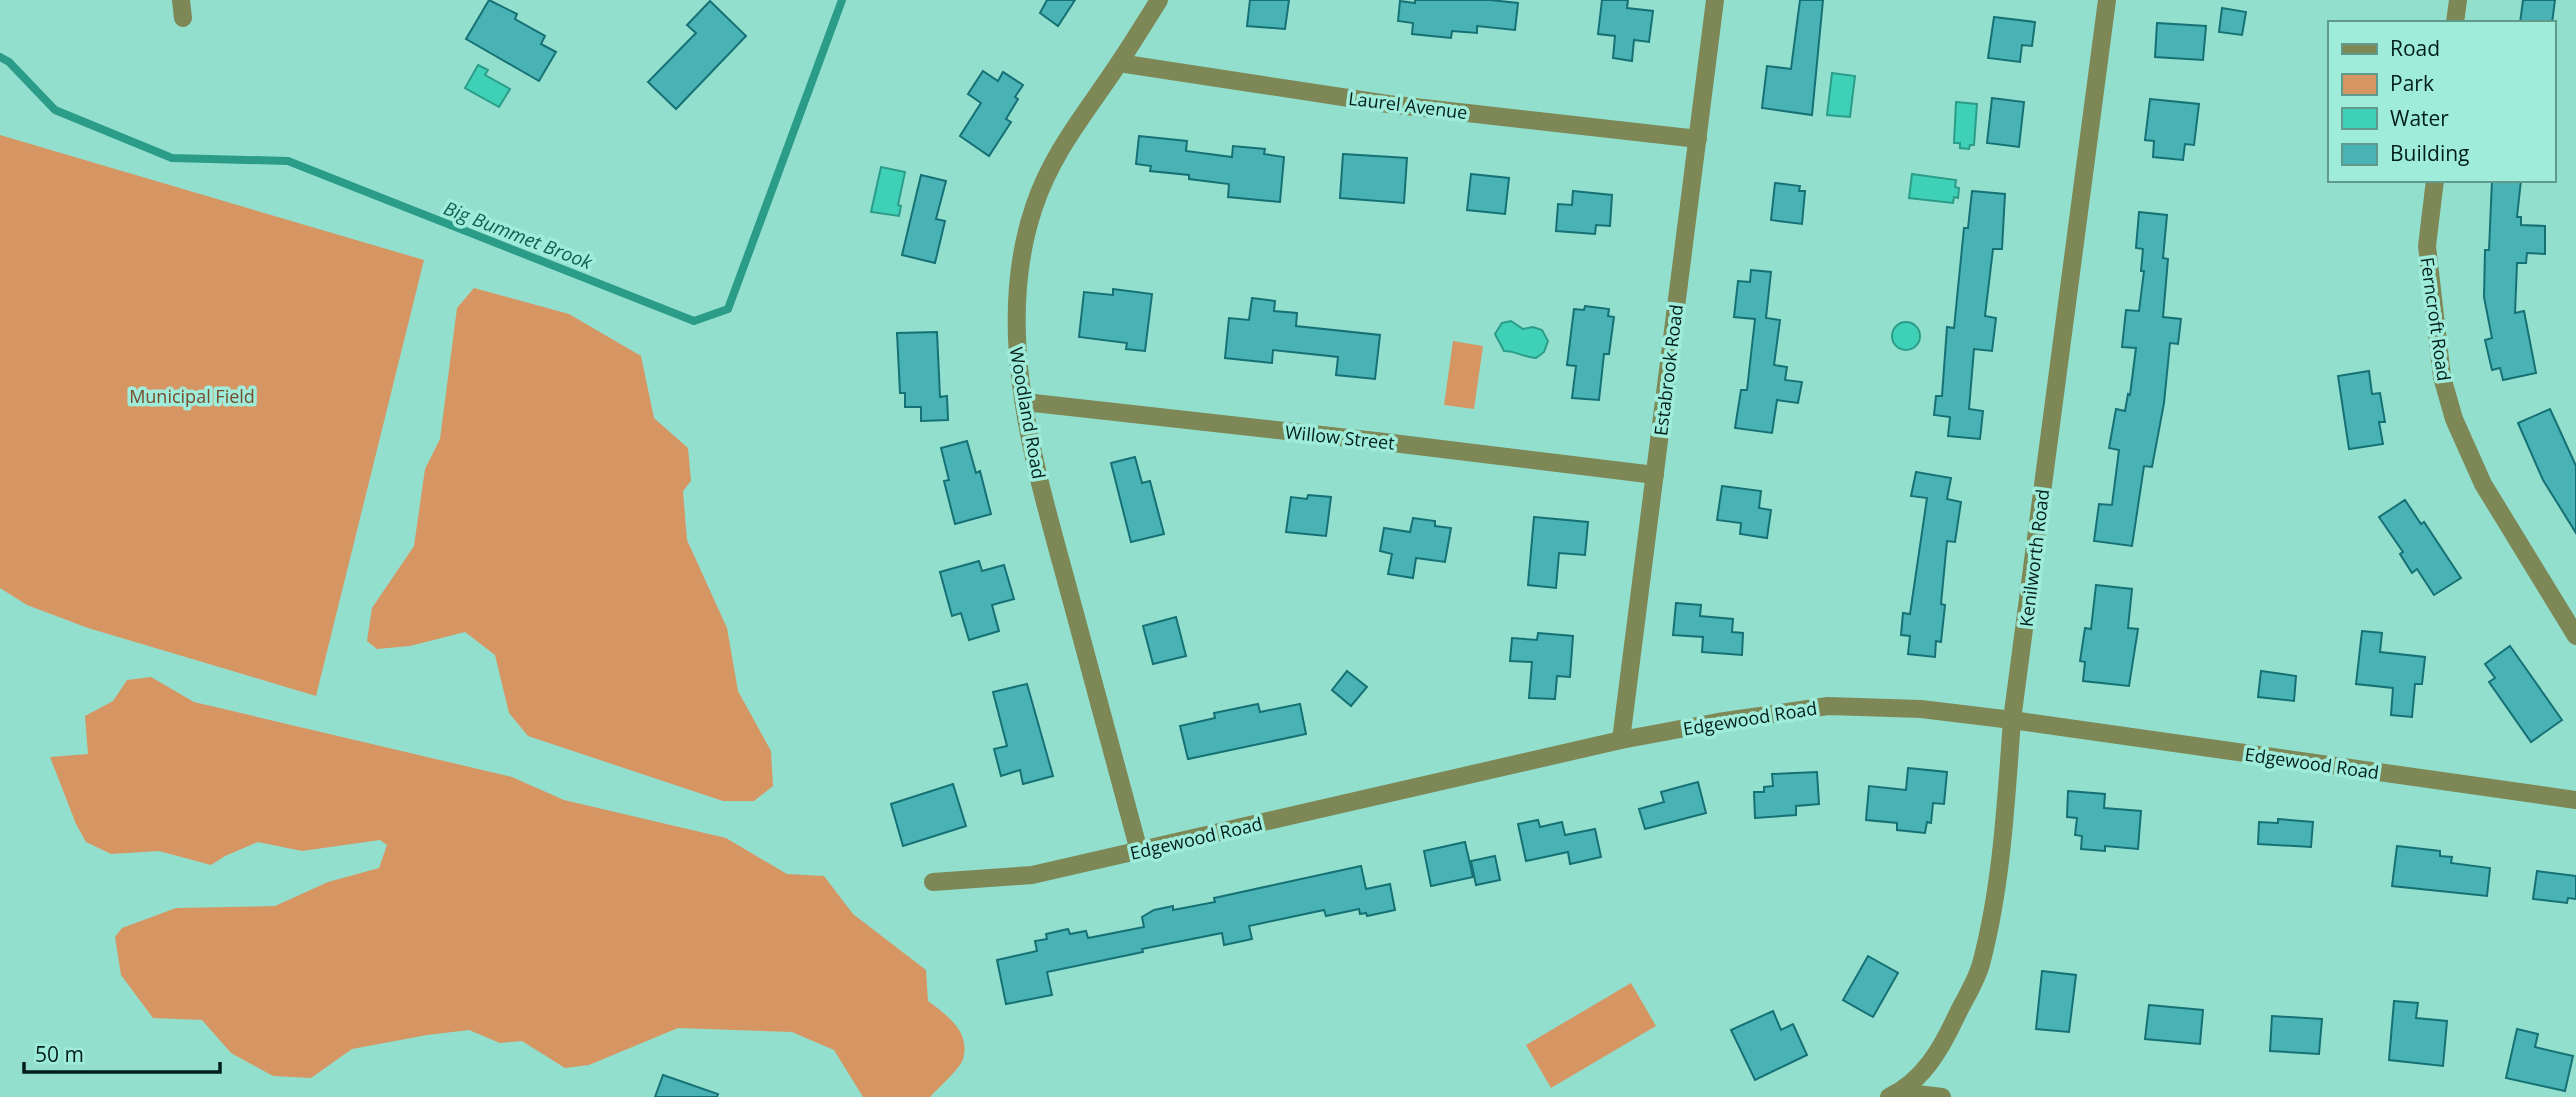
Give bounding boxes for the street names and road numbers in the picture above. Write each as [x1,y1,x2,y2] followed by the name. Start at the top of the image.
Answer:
[1347,86,1469,124] street label: Laurel Avenue
[2415,256,2457,382] street label: Ferncroft Road
[1648,303,1688,437] street label: Estabrook Road
[1005,345,1051,481] street label: Woodland Road
[1284,419,1396,455] street label: Willow Street
[2014,488,2054,628] street label: Kenilworth Road
[1681,696,1819,740] street label: Edgewood Road
[2243,742,2381,784] street label: Edgewood Road
[1127,811,1265,865] street label: Edgewood Road

